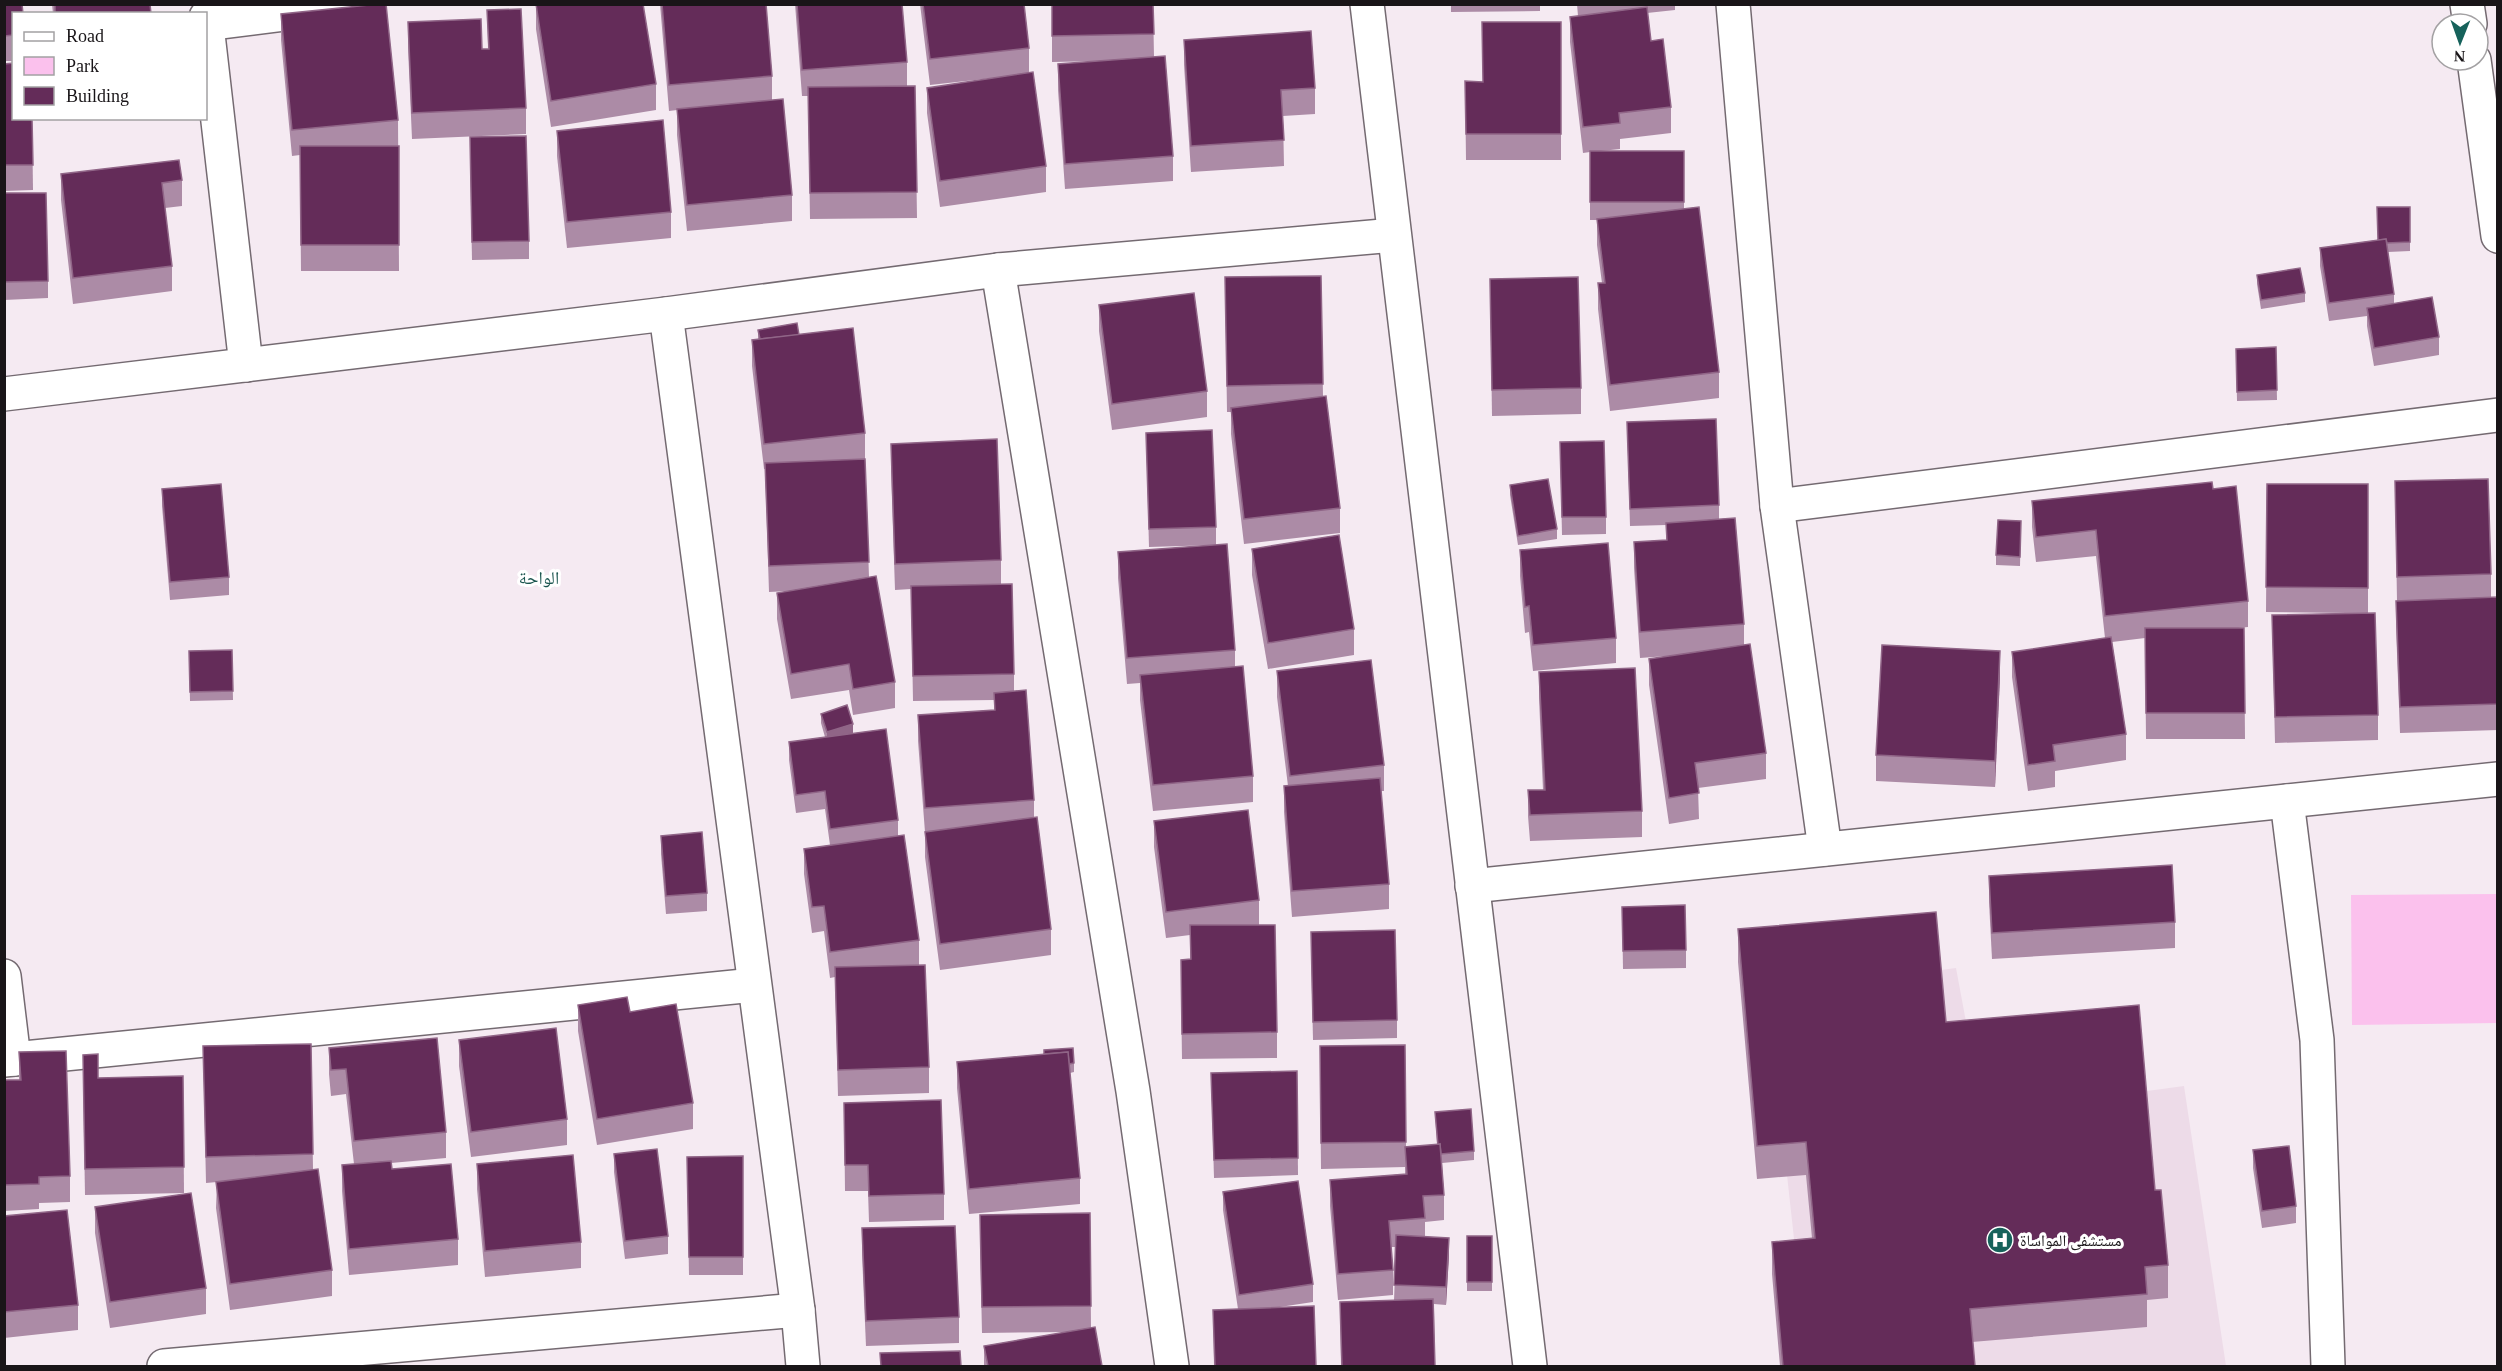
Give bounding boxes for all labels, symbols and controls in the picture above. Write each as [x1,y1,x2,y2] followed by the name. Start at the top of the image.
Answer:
[12,12,207,120] legend
[2430,12,2490,72] north arrow
[66,26,104,46] text: Road
[2453,48,2466,65] text: N
[66,56,99,76] text: Park
[66,86,129,106] text: Building
[519,568,559,588] district label: الواحة
[1985,1225,2015,1255] hospital icon: مستشفى المواساة
[2020,1232,2122,1251] place label: مستشفى المواساة

